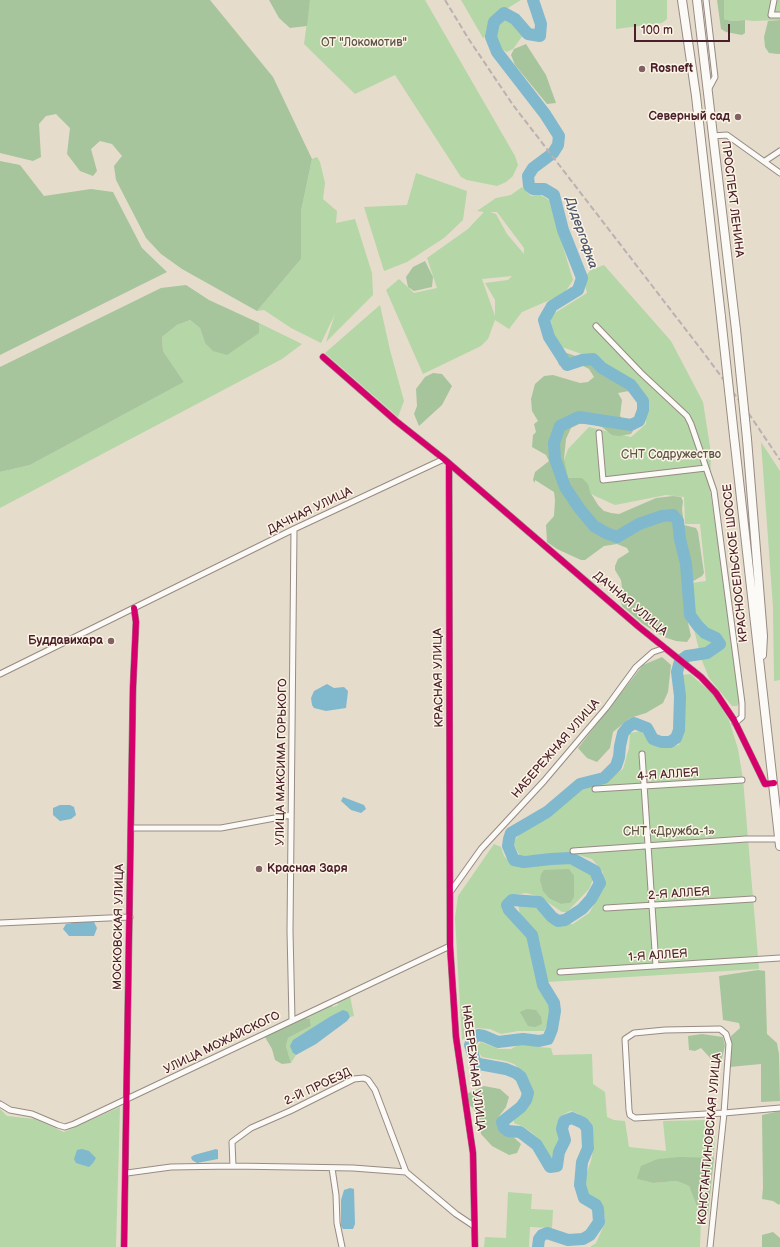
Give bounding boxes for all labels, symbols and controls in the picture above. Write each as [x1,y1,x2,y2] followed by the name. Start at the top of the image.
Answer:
[636,16,732,42] scale bar
[641,23,673,38] text: 100 m
[321,36,407,50] park label: ОТ "Локомотив"
[650,62,693,76] place label: Rosneft
[637,64,647,74] marker: Rosneft
[648,110,730,124] place label: Северный сад
[733,112,743,122] marker: Северный сад
[718,140,746,258] street label: ПРОСПЕКТ ЛЕНИНА
[561,195,601,271] water label: Дудергофка
[621,448,721,462] park label: СНТ Содружество
[721,483,751,643] street label: КРАСНОСЕЛЬСКОЕ ШОССЕ
[265,484,355,538] street label: ДАЧНАЯ УЛИЦА
[590,569,670,639] street label: ДАЧНАЯ УЛИЦА
[431,628,447,728] street label: КРАСНАЯ УЛИЦА
[28,634,103,648] place label: Буддавихара
[106,636,116,646] marker: Буддавихара
[273,678,291,846] street label: УЛИЦА МАКСИМА ГОРЬКОГО
[509,696,603,802] street label: НАБЕРЕЖНАЯ УЛИЦА
[637,766,699,784] street label: 4-Я АЛЛЕЯ
[623,825,715,839] park label: СНТ «Дружба-1»
[267,862,348,876] place label: Красная Заря
[111,864,127,990] street label: МОСКОВСКАЯ УЛИЦА
[254,864,264,874] marker: Красная Заря
[648,885,710,903] street label: 2-Я АЛЛЕЯ
[628,947,688,965] street label: 1-Я АЛЛЕЯ
[458,1004,488,1132] street label: НАБЕРЕЖНАЯ УЛИЦА
[161,1009,283,1077] street label: УЛИЦА МОЖАЙСКОГО
[695,1052,725,1226] street label: КОНСТАНТИНОВСКАЯ УЛИЦА
[282,1065,354,1109] street label: 2-Й ПРОЕЗД

